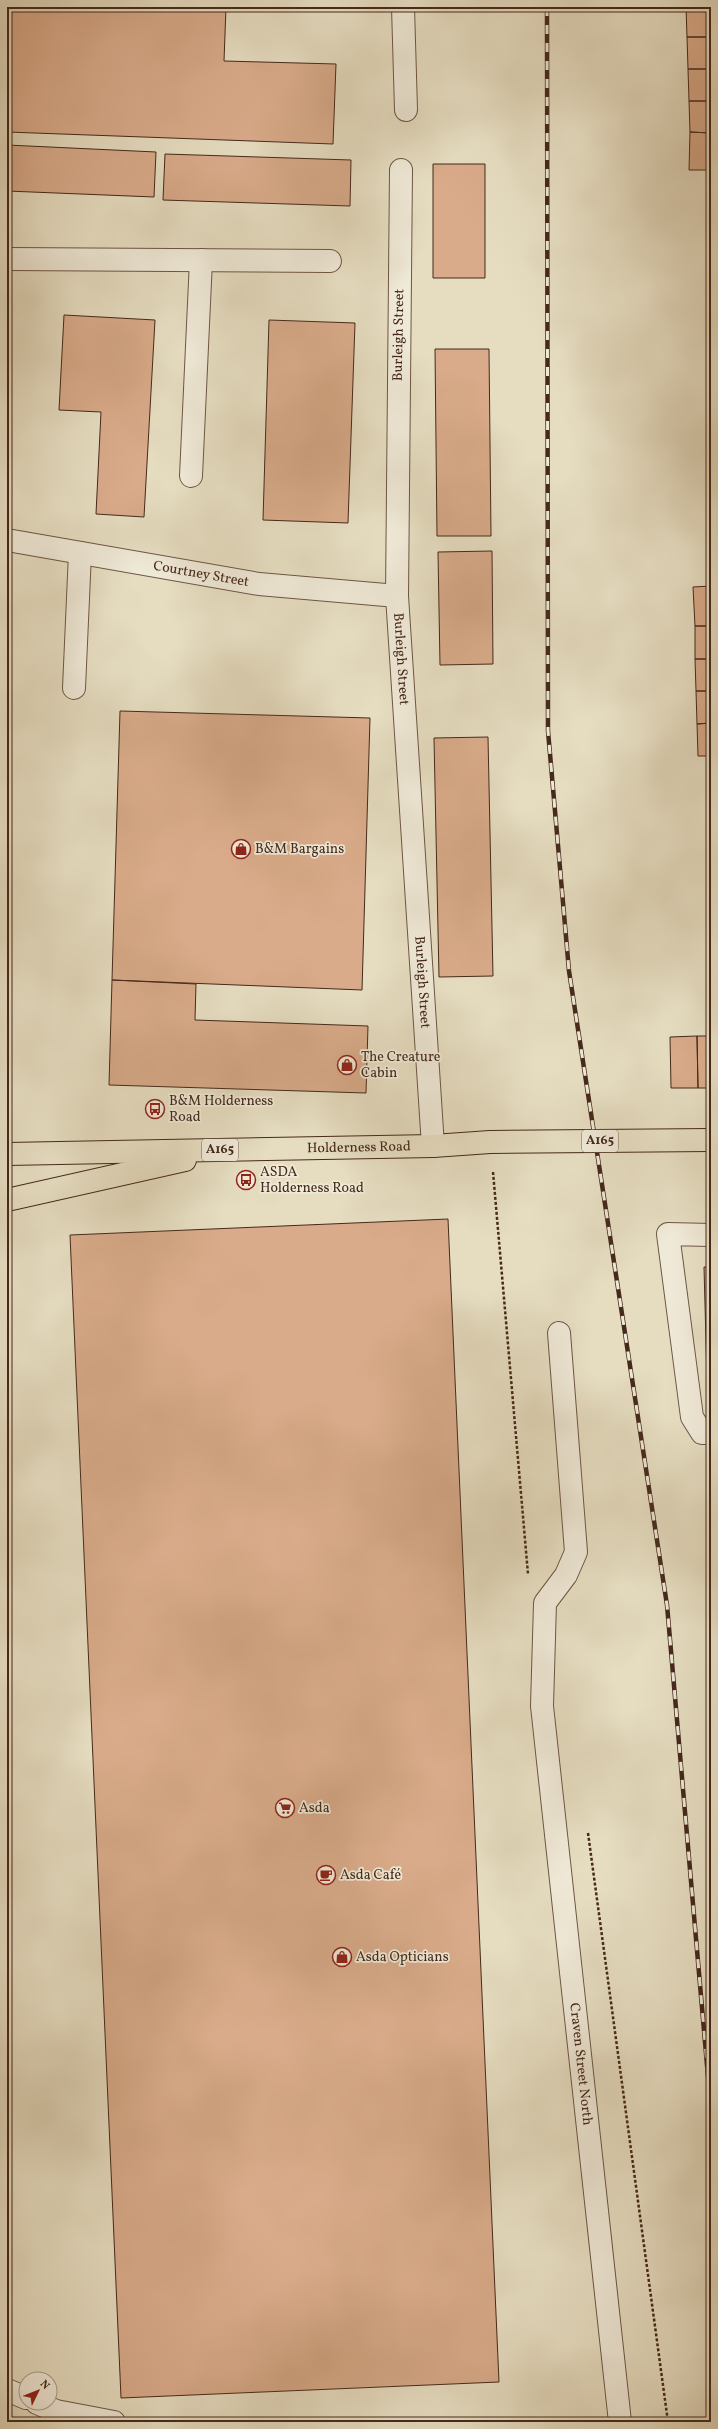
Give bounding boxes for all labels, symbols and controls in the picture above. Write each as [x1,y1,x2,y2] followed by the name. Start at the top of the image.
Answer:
[389,289,409,381] street label: Burleigh Street
[152,556,250,592] street label: Courtney Street
[389,612,414,706] street label: Burleigh Street
[230,838,252,860] shop icon: B&M Bargains
[255,840,344,859] place label: B&M Bargains
[410,935,435,1029] street label: Burleigh Street
[361,1048,441,1083] place label: The Creature Cabin
[336,1054,358,1076] shop icon: The Creature Cabin
[169,1092,273,1127] place label: B&M Holderness Road
[144,1098,166,1120] bus stop icon: B&M Holderness Road
[582,1130,618,1152] road number: A165
[307,1137,411,1158] street label: Holderness Road
[202,1139,238,1161] road number: A165
[260,1163,364,1198] place label: ASDA Holderness Road
[235,1169,257,1191] bus stop icon: ASDA Holderness Road
[274,1797,296,1819] supermarket icon: Asda
[299,1799,330,1818] place label: Asda
[315,1864,337,1886] cafe icon: Asda Café
[340,1866,401,1885] place label: Asda Café
[331,1946,353,1968] shop icon: Asda Opticians
[356,1948,449,1967] place label: Asda Opticians
[565,2002,597,2126] street label: Craven Street North
[18,2371,58,2411] north arrow
[36,2377,52,2393] text: N

